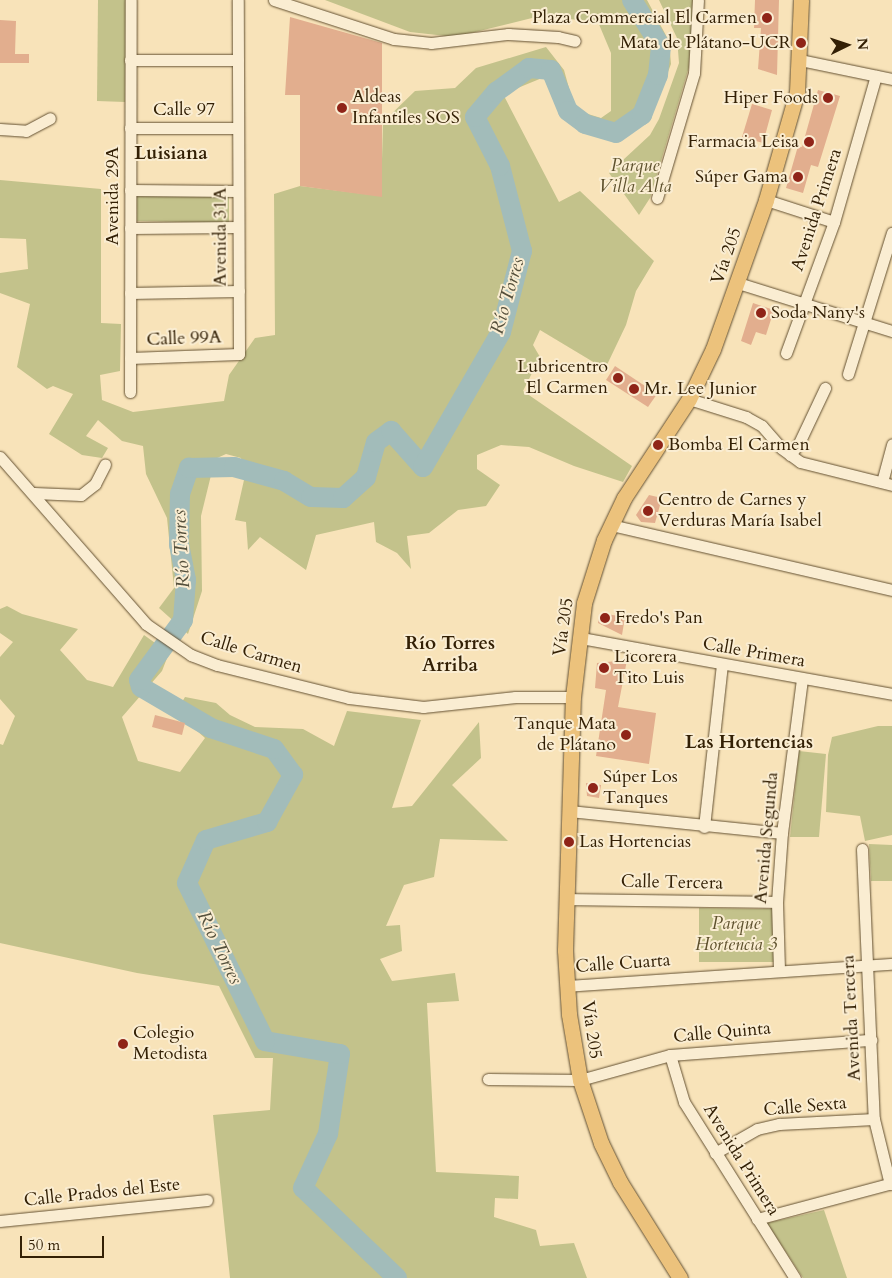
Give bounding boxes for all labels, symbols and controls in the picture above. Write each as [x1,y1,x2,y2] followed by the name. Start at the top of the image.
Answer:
[532,7,757,29] place label: Plaza Commercial El Carmen
[761,12,773,24] marker: Plaza Commercial El Carmen
[822,20,872,70] north arrow
[620,32,791,54] place label: Mata de Plátano-UCR
[795,37,807,49] marker: Mata de Plátano-UCR
[853,37,872,51] text: N
[352,87,460,130] place label: Aldeas Infantiles SOS
[723,87,818,109] place label: Hiper Foods
[822,92,834,104] marker: Hiper Foods
[153,99,215,121] street label: Calle 97
[336,102,348,114] marker: Aldeas Infantiles SOS
[688,131,799,153] place label: Farmacia Leisa
[803,136,815,148] marker: Farmacia Leisa
[134,143,208,165] district label: Luisiana
[787,146,847,274] street label: Avenida Primera
[102,147,124,245] street label: Avenida 29A
[598,156,672,198] park label: Parque Villa Alta
[695,166,788,188] place label: Súper Gama
[792,171,804,183] marker: Súper Gama
[210,188,232,286] street label: Avenida 31A
[707,225,747,287] street label: Vía 205
[486,255,530,337] water label: Río Torres
[771,302,865,324] place label: Soda Nany's
[755,307,767,319] marker: Soda Nany's
[146,327,222,351] street label: Calle 99A
[517,357,608,399] place label: Lubricentro El Carmen
[612,372,624,384] marker: Lubricentro El Carmen
[644,378,757,400] place label: Mr. Lee Junior
[628,383,640,395] marker: Mr. Lee Junior
[668,434,810,456] place label: Bomba El Carmen
[652,439,664,451] marker: Bomba El Carmen
[658,490,822,532] place label: Centro de Carnes y Verduras María Isabel
[642,505,654,517] marker: Centro de Carnes y Verduras María Isabel
[169,509,195,589] water label: Río Torres
[549,597,579,657] street label: Vía 205
[615,607,703,629] place label: Fredo's Pan
[599,612,611,624] marker: Fredo's Pan
[197,627,305,679] street label: Calle Carmen
[405,633,495,677] district label: Río Torres Arriba
[701,633,807,673] street label: Calle Primera
[614,647,684,690] place label: Licorera Tito Luis
[598,662,610,674] marker: Licorera Tito Luis
[514,714,616,756] place label: Tanque Mata de Plátano
[620,729,632,741] marker: Tanque Mata de Plátano
[685,732,813,754] district label: Las Hortencias
[603,767,678,810] place label: Súper Los Tanques
[750,771,784,905] street label: Avenida Segunda
[587,782,599,794] marker: Súper Los Tanques
[579,831,691,853] place label: Las Hortencias
[563,836,575,848] marker: Las Hortencias
[621,871,723,895] street label: Calle Tercera
[191,908,247,988] water label: Río Torres
[695,914,777,956] park label: Parque Hortencia 3
[575,950,671,978] street label: Calle Cuarta
[838,954,866,1082] street label: Avenida Tercera
[576,1000,606,1060] street label: Vía 205
[672,1018,772,1048] street label: Calle Quinta
[133,1023,208,1066] place label: Colegio Metodista
[117,1038,129,1050] marker: Colegio Metodista
[763,1093,847,1121] street label: Calle Sexta
[698,1100,784,1220] street label: Avenida Primera
[23,1174,181,1212] street label: Calle Prados del Este
[22,1226,106,1258] scale bar
[28,1235,60,1255] text: 50 m

